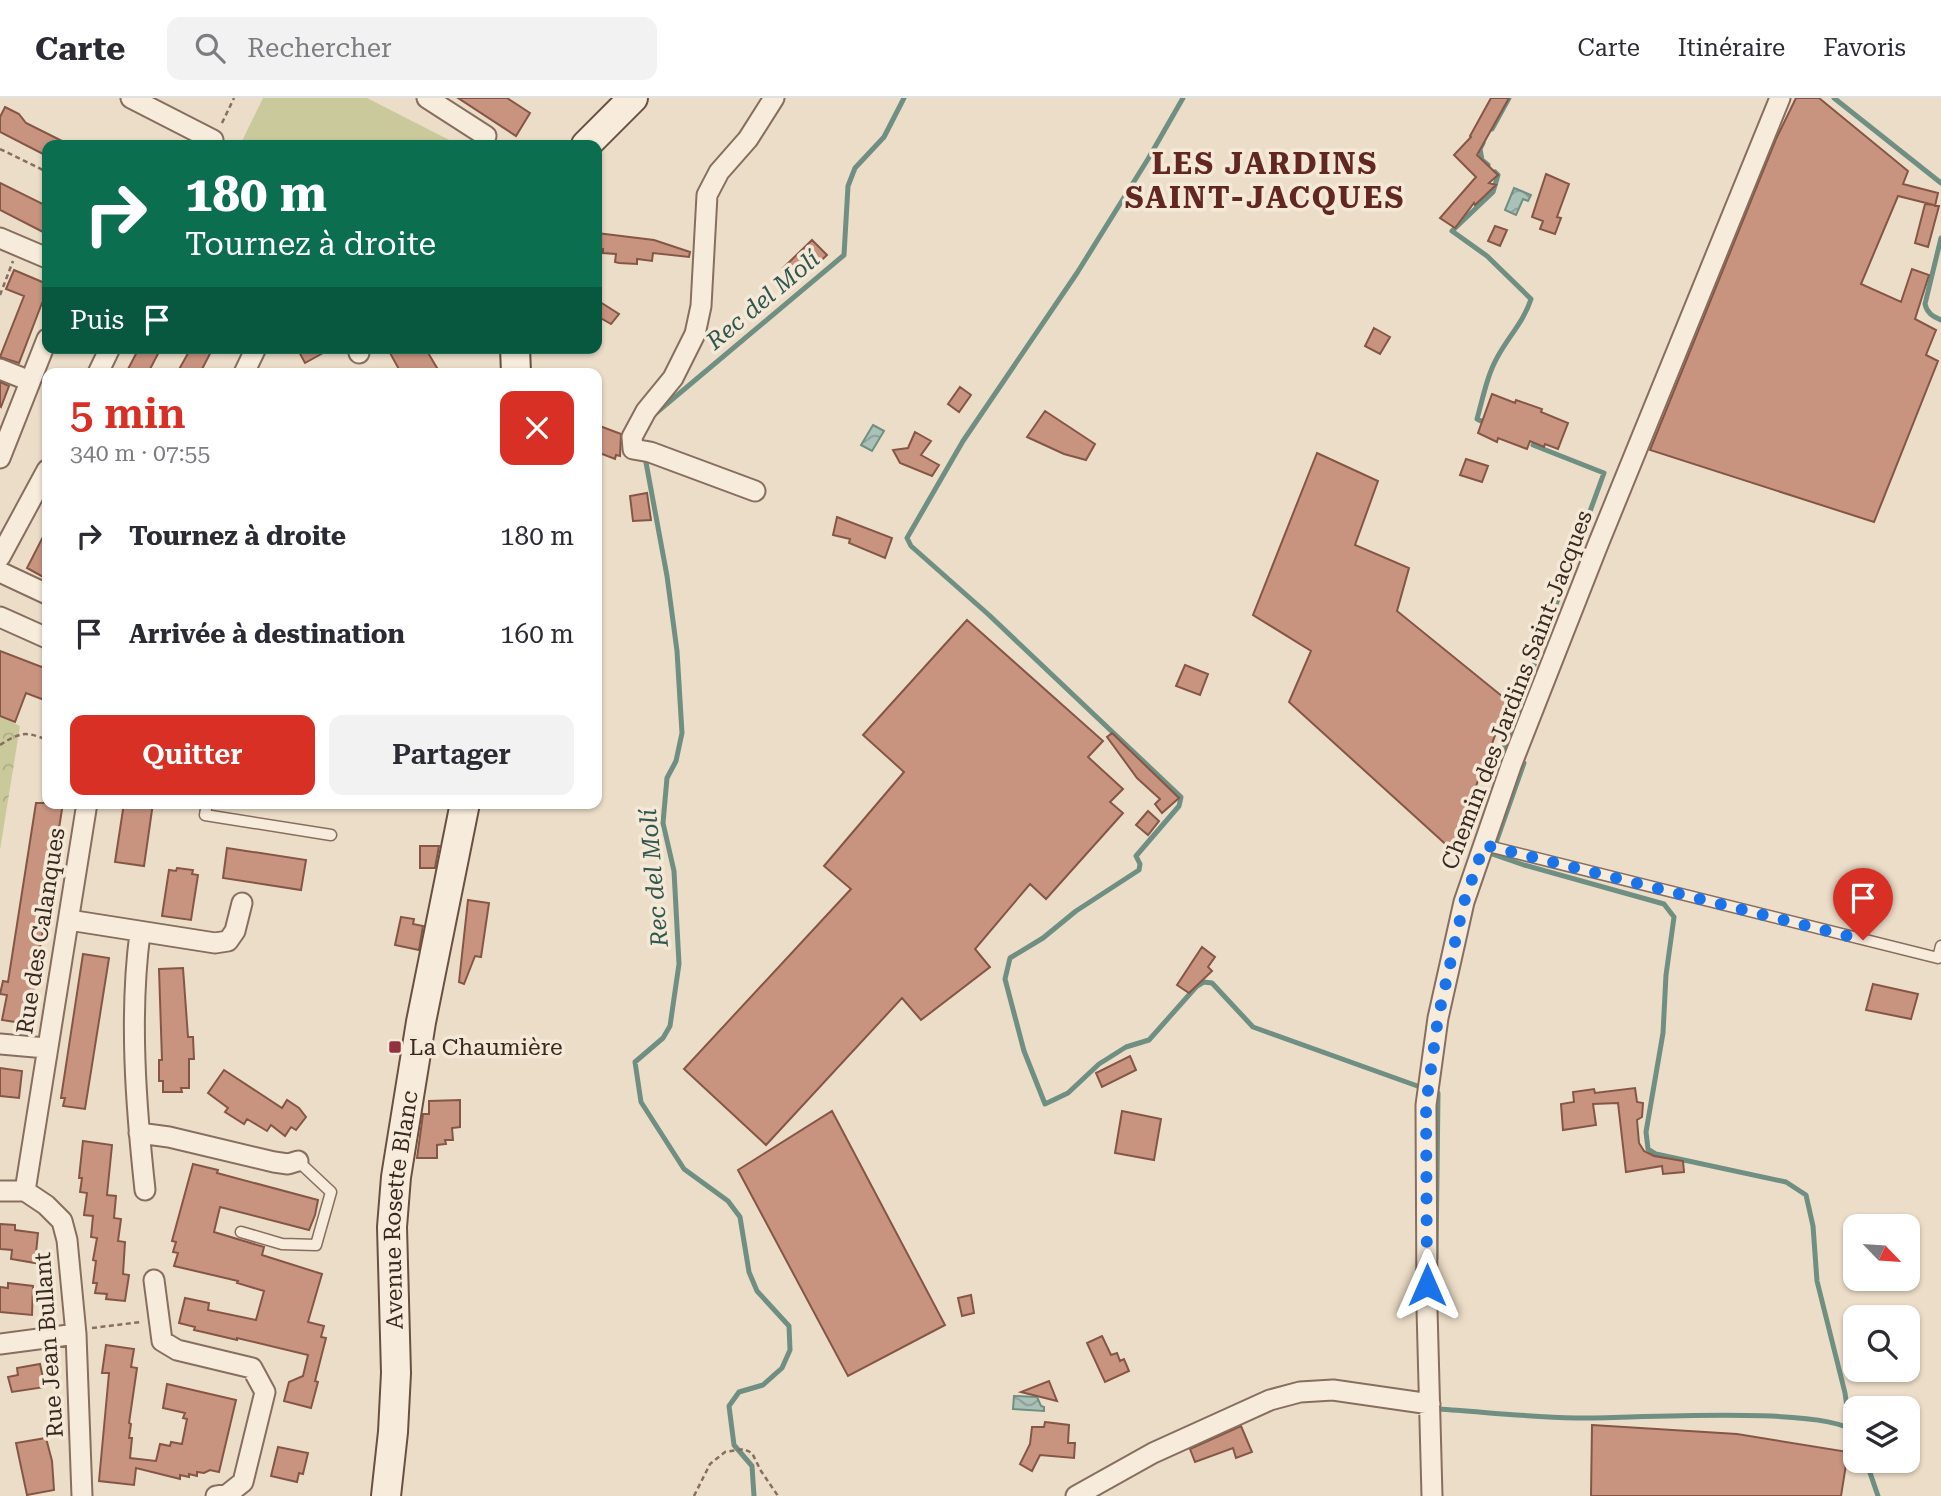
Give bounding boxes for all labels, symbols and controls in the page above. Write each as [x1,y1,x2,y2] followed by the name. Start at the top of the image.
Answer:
[167,17,657,80] search box
[35,29,125,68] text: Carte
[191,29,229,67] icon: search
[247,33,392,63] text: Rechercher
[1578,34,1640,62] text: Carte
[1678,34,1785,62] text: Itinéraire
[1823,34,1906,62] text: Favoris
[1125,146,1405,215] district label: LES JARDINS SAINT-JACQUES
[185,166,327,223] text: 180 m
[70,168,161,259] icon: right
[185,225,436,263] text: Tournez à droite
[700,244,825,356] water label: Rec del Molí
[138,301,176,339] icon: arrive
[70,305,124,335] text: Puis
[70,389,186,438] text: 5 min
[500,391,574,465] button: close
[70,440,210,467] text: 340 m · 07:55
[1436,507,1598,873] street label: Chemin des Jardins Saint-Jacques
[70,517,108,555] icon: right
[129,521,346,551] text: Tournez à droite
[500,521,574,551] text: 180 m
[70,615,108,653] icon: arrive
[129,619,405,649] text: Arrivée à destination
[500,619,574,649] text: 160 m
[70,715,315,795] button: Quitter
[329,715,574,795] button: Partager
[634,807,674,949] water label: Rec del Molí
[11,826,71,1036] street label: Rue des Calanques
[1833,868,1893,940] pin
[1844,879,1882,917] icon: arrive
[409,1034,563,1061] place label: La Chaumière
[387,1039,403,1055] marker: La Chaumière
[378,1089,423,1330] street label: Avenue Rosette Blanc
[1843,1214,1920,1292] north arrow
[1843,1214,1920,1473] map controls
[1390,1248,1464,1322] position arrow
[29,1251,69,1439] street label: Rue Jean Bullant
[1843,1305,1920,1382] button: search
[1843,1396,1920,1473] button: layers

